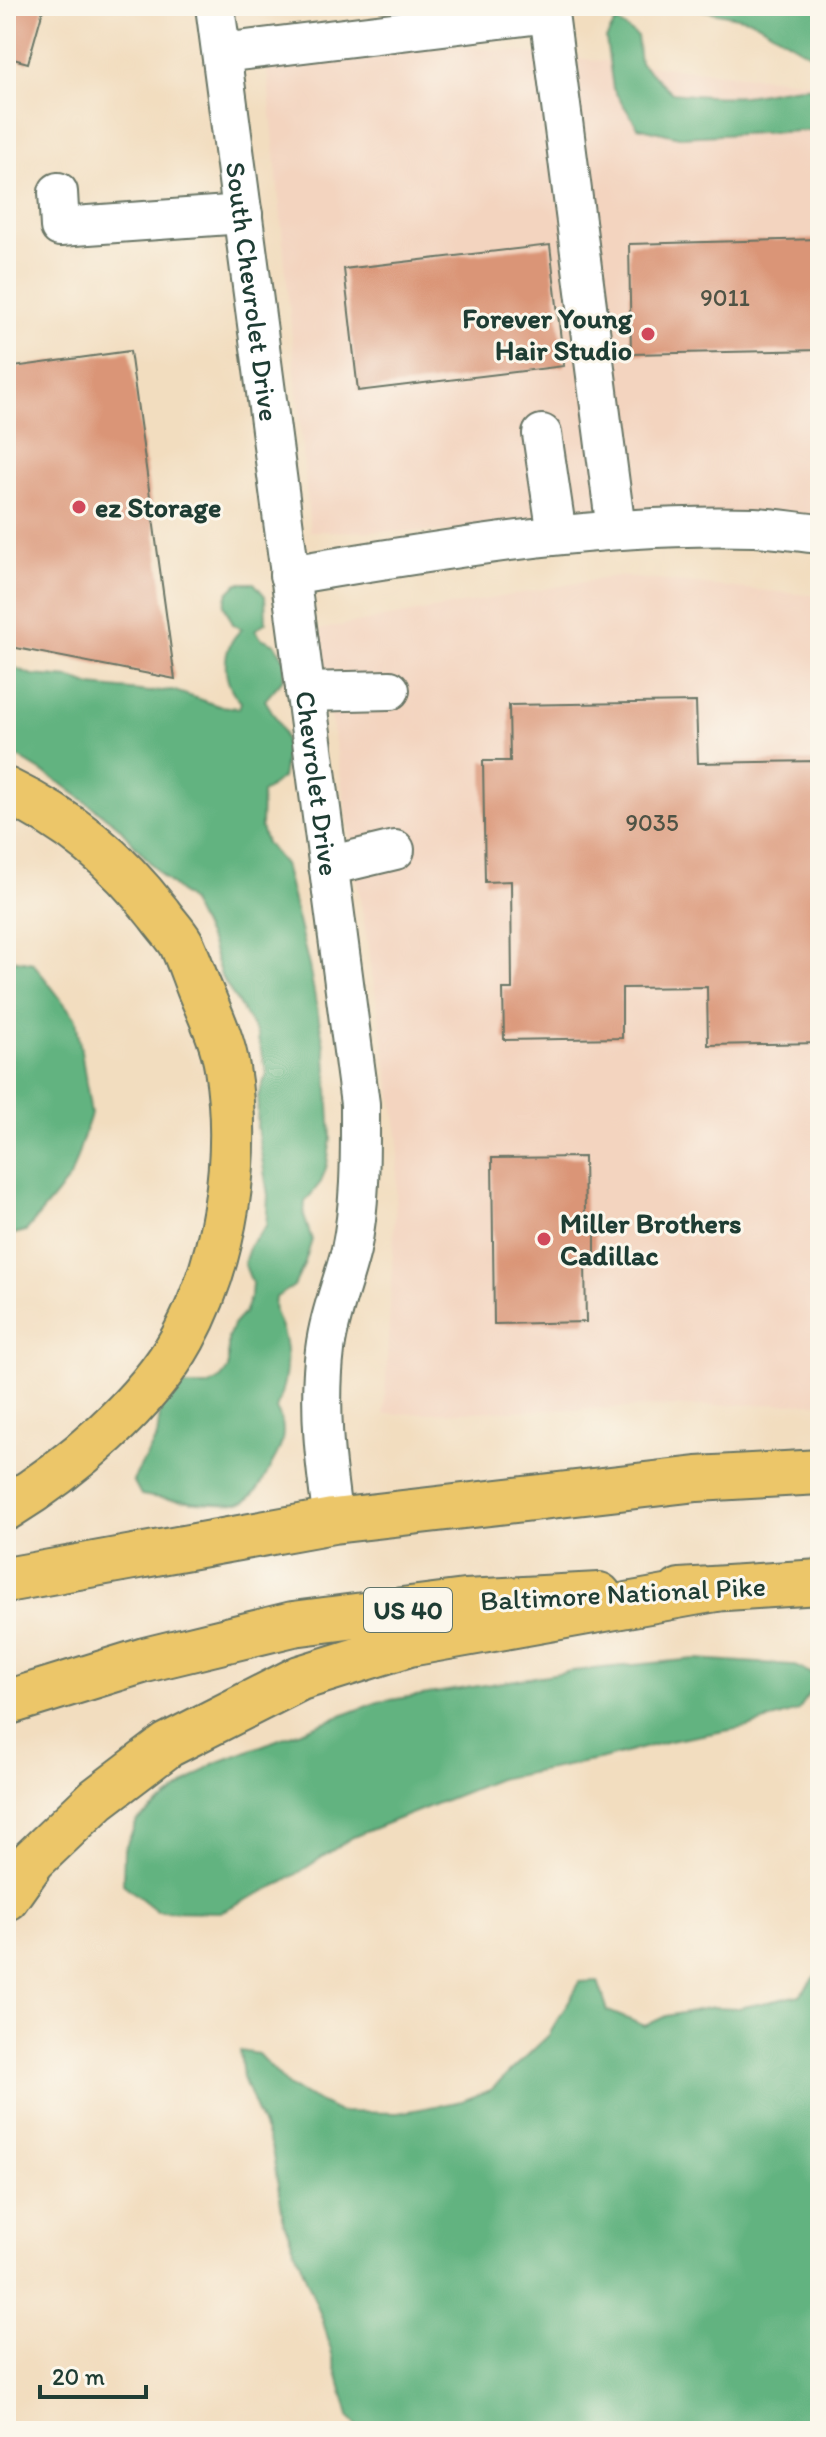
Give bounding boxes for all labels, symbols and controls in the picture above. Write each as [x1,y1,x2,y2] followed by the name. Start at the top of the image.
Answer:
[219,160,287,423] street label: South Chevrolet Drive
[700,283,750,312] house number: 9011
[462,301,633,367] place label: Forever Young Hair Studio
[639,325,657,343] marker: Forever Young Hair Studio
[95,490,221,524] place label: ez Storage
[70,498,88,516] marker: ez Storage
[289,689,347,878] street label: Chevrolet Drive
[625,808,679,837] house number: 9035
[560,1206,741,1272] place label: Miller Brothers Cadillac
[535,1230,553,1248] marker: Miller Brothers Cadillac
[479,1569,767,1617] street label: Baltimore National Pike
[364,1588,452,1632] road number: US 40
[40,2349,146,2399] scale bar
[52,2362,105,2391] text: 20 m

